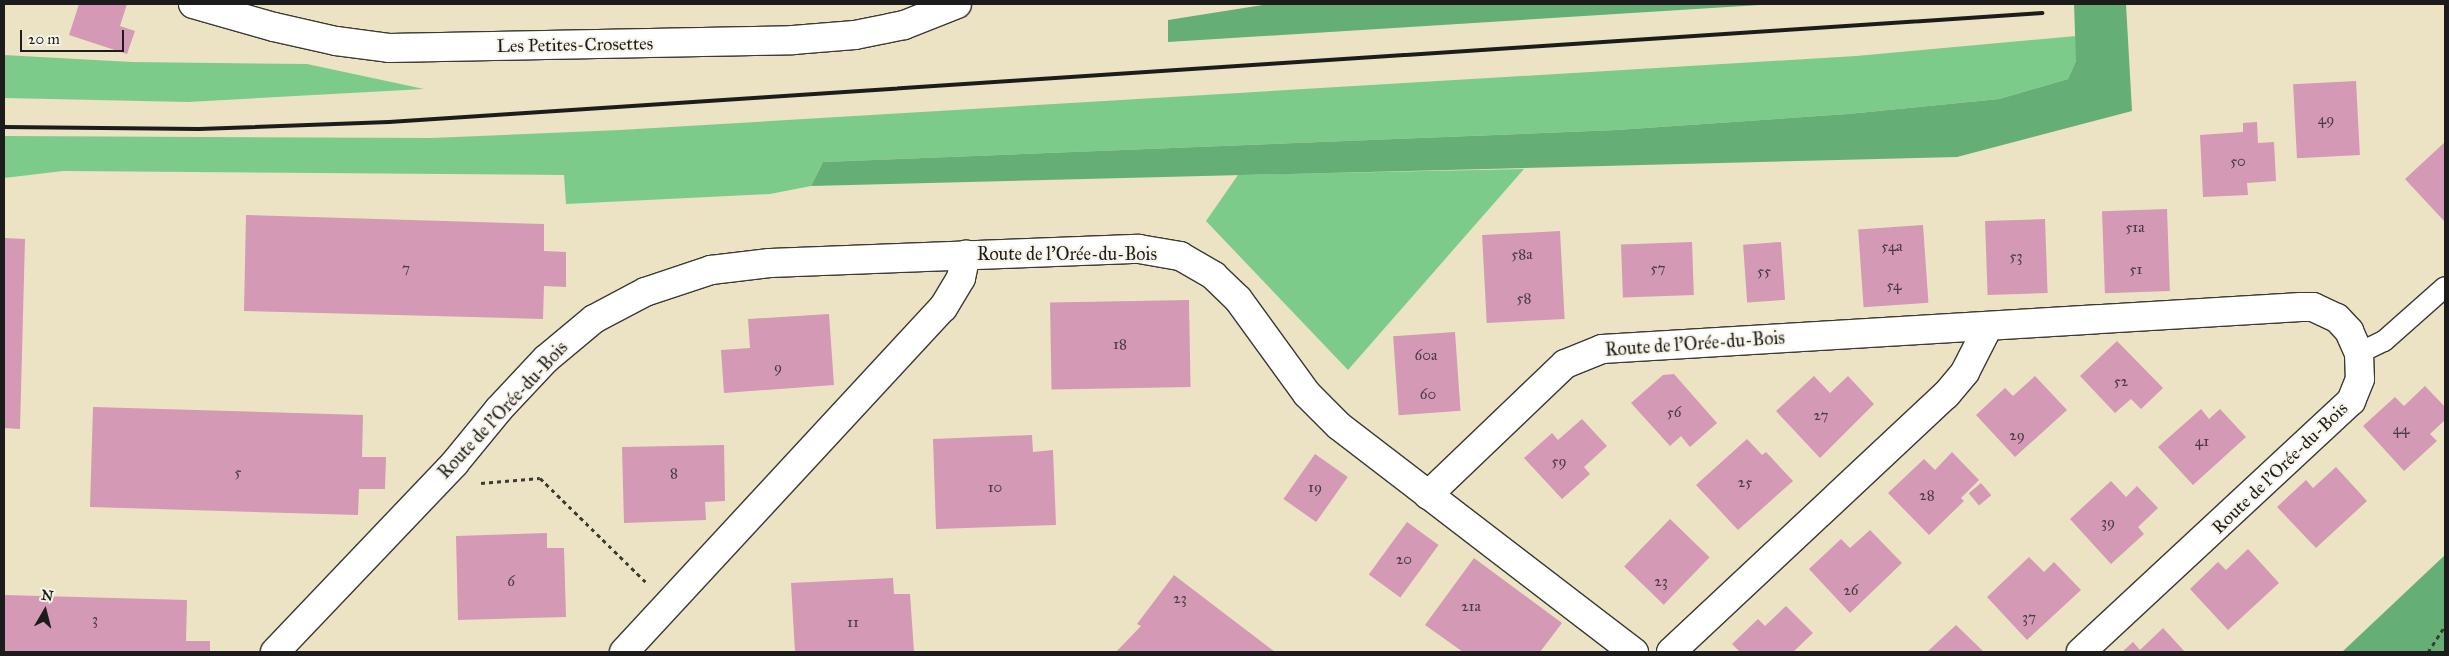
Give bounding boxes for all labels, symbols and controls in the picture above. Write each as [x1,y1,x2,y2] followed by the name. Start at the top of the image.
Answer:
[22,20,126,52] scale bar
[28,30,60,48] text: 20 m
[496,33,654,57] street label: Les Petites-Crosettes
[2318,111,2334,129] house number: 49
[2230,153,2246,171] house number: 50
[2125,219,2145,237] house number: 51a
[1881,238,1903,256] house number: 54a
[977,243,1157,265] street label: Route de l'Orée-du-Bois
[1511,246,1533,264] house number: 58a
[2010,248,2022,266] house number: 53
[402,260,410,278] house number: 7
[1651,260,1665,278] house number: 57
[2130,261,2142,279] house number: 51
[1757,263,1771,281] house number: 55
[1887,277,1901,295] house number: 54
[1517,290,1531,308] house number: 58
[1604,327,1786,361] street label: Route de l'Orée-du-Bois
[1113,336,1127,354] house number: 18
[434,337,572,483] street label: Route de l'Orée-du-Bois
[1415,347,1437,365] house number: 60a
[774,359,782,377] house number: 9
[2114,373,2128,391] house number: 52
[1420,386,1436,404] house number: 60
[2208,398,2352,538] street label: Route de l'Orée-du-Bois
[1667,404,1681,422] house number: 56
[1814,407,1828,425] house number: 27
[2393,421,2409,439] house number: 44
[2009,427,2025,445] house number: 29
[2195,433,2209,451] house number: 41
[1551,453,1567,471] house number: 59
[235,464,241,482] house number: 5
[670,465,678,483] house number: 8
[1738,474,1752,492] house number: 25
[988,479,1002,497] house number: 10
[1308,479,1322,497] house number: 19
[1919,487,1935,505] house number: 28
[2101,514,2115,532] house number: 39
[1396,551,1412,569] house number: 20
[507,573,515,591] house number: 6
[1654,573,1668,591] house number: 23
[1843,582,1859,600] house number: 26
[20,586,70,636] north arrow
[40,586,54,605] text: N
[1173,590,1187,608] house number: 23
[1461,598,1481,616] house number: 21a
[2022,609,2036,627] house number: 37
[92,611,98,629] house number: 3
[847,614,859,632] house number: 11

